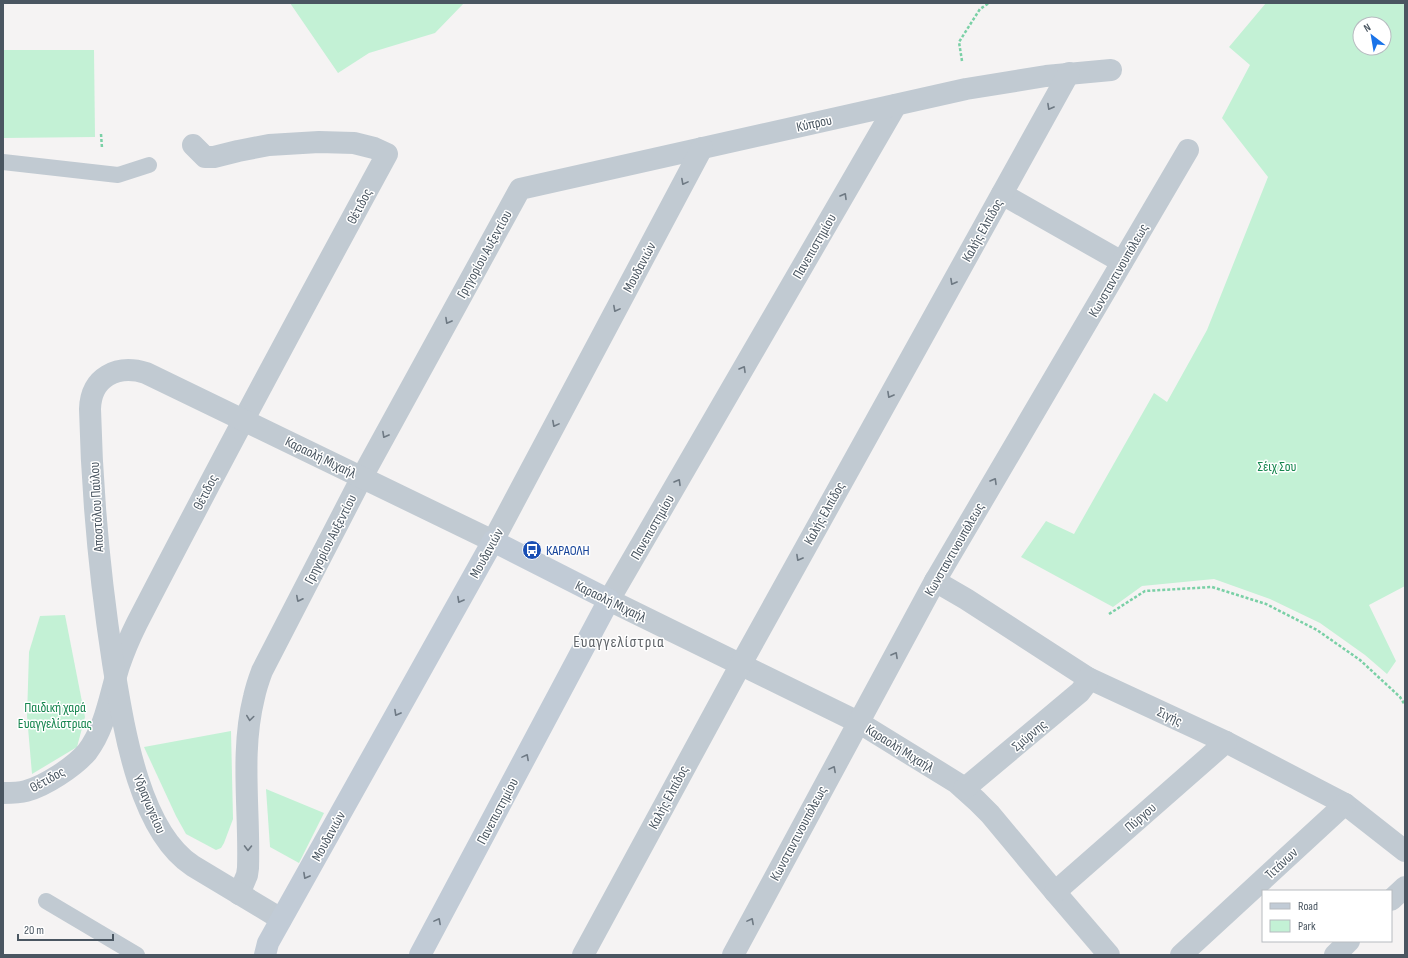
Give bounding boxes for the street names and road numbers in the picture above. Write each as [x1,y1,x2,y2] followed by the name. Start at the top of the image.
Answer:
[795,111,834,136] street label: Κύπρου
[343,186,376,227] street label: Θέτιδος
[958,196,1007,265] street label: Καλής Ελπίδος
[453,207,516,301] street label: Γρηγορίου Αυξεντίου
[789,211,840,282] street label: Πανεπιστημίου
[1085,221,1152,320] street label: Κωνσταντινουπόλεως
[619,239,660,295] street label: Μουδανιών
[282,433,360,482] street label: Καραολή Μιχαήλ
[86,461,107,554] street label: Αποστόλου Παύλου
[189,472,222,513] street label: Θέτιδος
[800,479,849,548] street label: Καλής Ελπίδος
[301,492,360,587] street label: Γρηγορίου Αυξεντίου
[627,492,678,563] street label: Πανεπιστημίου
[921,500,988,599] street label: Κωνσταντινουπόλεως
[466,525,507,581] street label: Μουδανιών
[572,577,650,626] street label: Καραολή Μιχαήλ
[1154,703,1185,730] street label: Σιγής
[1008,716,1050,755] street label: Σμύρνης
[863,721,937,776] street label: Καραολή Μιχαήλ
[27,763,68,796] street label: Θέτιδος
[645,763,692,832] street label: Καλής Ελπίδος
[130,772,170,836] street label: Υδραγωγείου
[473,775,522,847] street label: Πανεπιστημίου
[766,783,831,884] street label: Κωνσταντινουπόλεως
[1121,799,1160,836] street label: Πύργου
[308,808,349,864] street label: Μουδανιών
[1261,844,1302,883] street label: Τιτάνων

